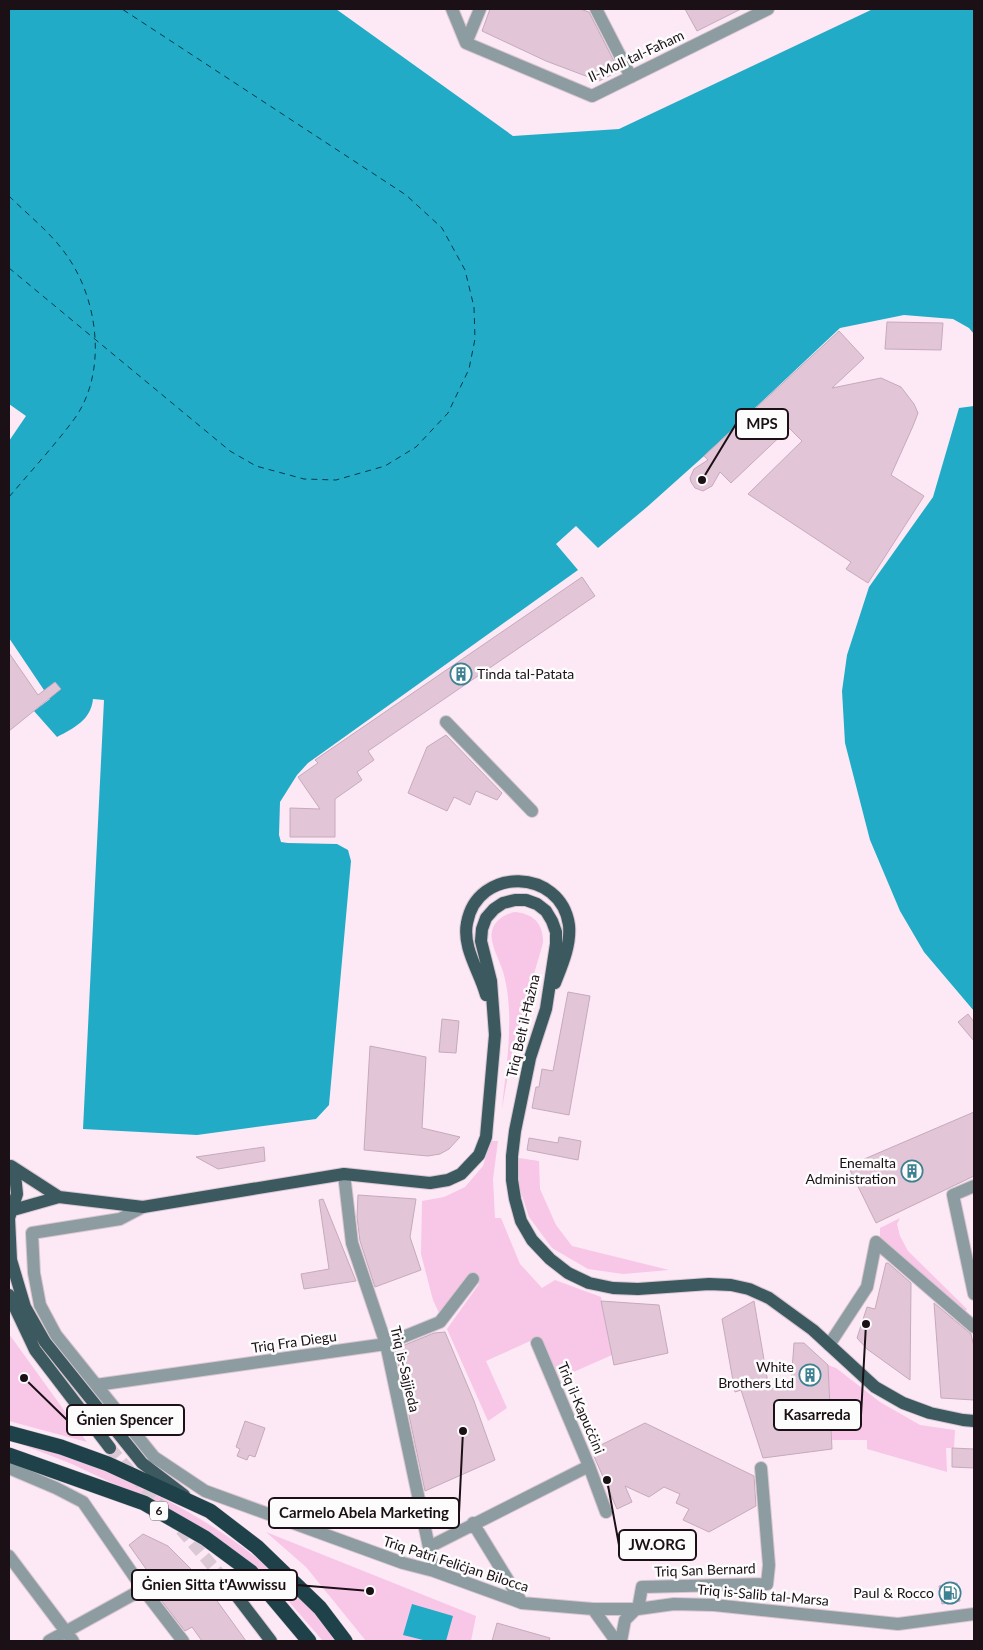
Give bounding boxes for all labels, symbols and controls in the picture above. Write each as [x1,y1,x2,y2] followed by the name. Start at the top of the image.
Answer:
[585,26,686,85] street label: Il-Moll tal-Faħam
[736,409,788,439] callout: MPS
[746,414,778,432] text: MPS
[449,662,473,686] building icon: Tinda tal-Patata
[477,665,574,682] place label: Tinda tal-Patata
[502,973,543,1079] street label: Triq Belt il-Ħażna
[805,1154,896,1187] place label: Enemalta Administration
[900,1159,924,1183] building icon: Enemalta Administration
[387,1324,424,1414] street label: Triq is-Sajjieda
[250,1327,338,1356] street label: Triq Fra Diegu
[718,1358,794,1391] place label: White Brothers Ltd
[554,1359,608,1456] street label: Triq il-Kapuċċini
[798,1363,822,1387] building icon: White Brothers Ltd
[774,1400,861,1430] callout: Kasarreda
[67,1405,184,1435] callout: Ġnien Spencer
[783,1405,851,1423] text: Kasarreda
[77,1410,174,1428] text: Ġnien Spencer
[269,1498,459,1528] callout: Carmelo Abela Marketing
[150,1502,168,1520] road number: 6
[279,1503,449,1521] text: Carmelo Abela Marketing
[619,1530,696,1560] callout: JW.ORG
[381,1532,531,1595] street label: Triq Patri Feliċjan Bilocca
[628,1535,686,1553] text: JW.ORG
[654,1559,756,1580] street label: Triq San Bernard
[132,1570,297,1600] callout: Ġnien Sitta t'Awwissu
[142,1575,286,1593] text: Ġnien Sitta t'Awwissu
[697,1580,830,1609] street label: Triq is-Salib tal-Marsa
[938,1581,962,1605] fuel station icon: Paul & Rocco
[853,1584,934,1601] place label: Paul & Rocco

